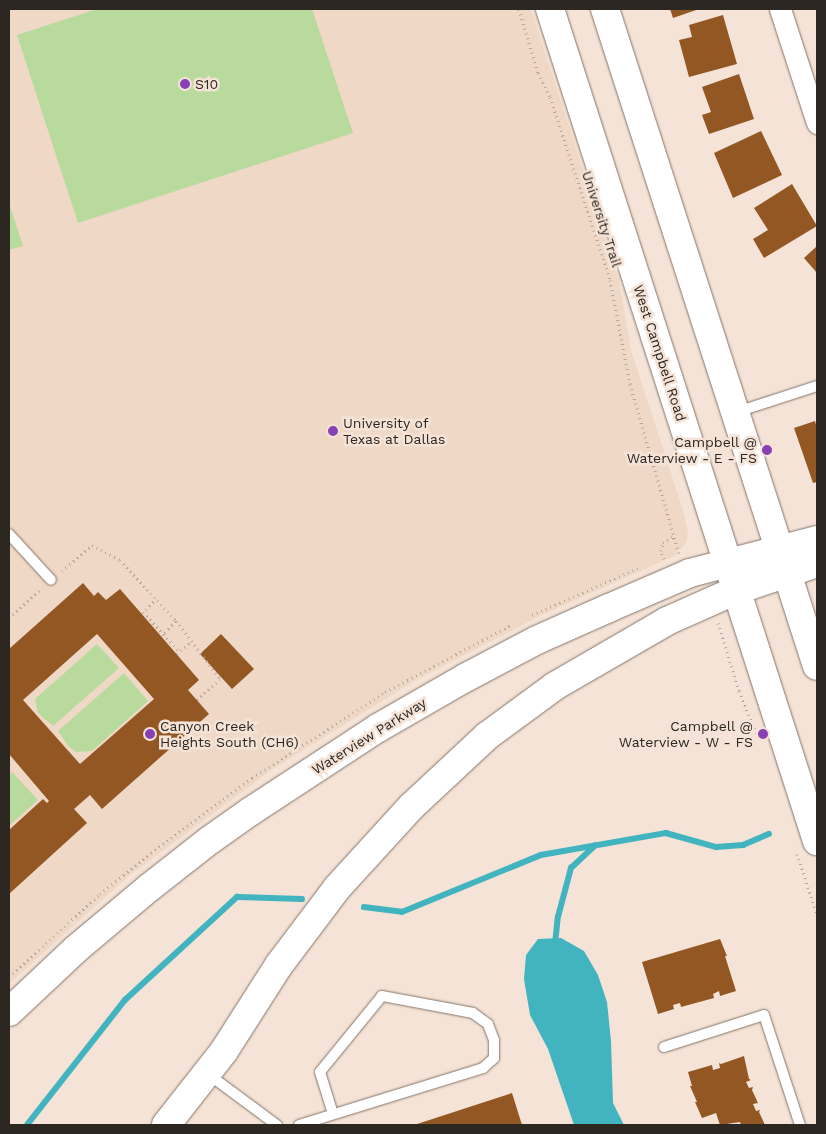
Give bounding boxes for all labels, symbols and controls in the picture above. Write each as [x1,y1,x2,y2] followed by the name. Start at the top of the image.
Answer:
[195,76,218,92] place label: S10
[179,78,191,90] marker: S10
[578,168,626,270] street label: University Trail
[630,282,690,424] street label: West Campbell Road
[343,415,445,448] place label: University of Texas at Dallas
[327,425,339,437] marker: University of Texas at Dallas
[626,434,757,467] place label: Campbell @ Waterview - E - FS
[761,444,773,456] marker: Campbell @ Waterview - E - FS
[309,694,429,778] street label: Waterview Parkway
[160,718,299,750] place label: Canyon Creek Heights South (CH6)
[618,718,753,750] place label: Campbell @ Waterview - W - FS
[144,728,156,740] marker: Canyon Creek Heights South (CH6)
[757,728,769,740] marker: Campbell @ Waterview - W - FS

